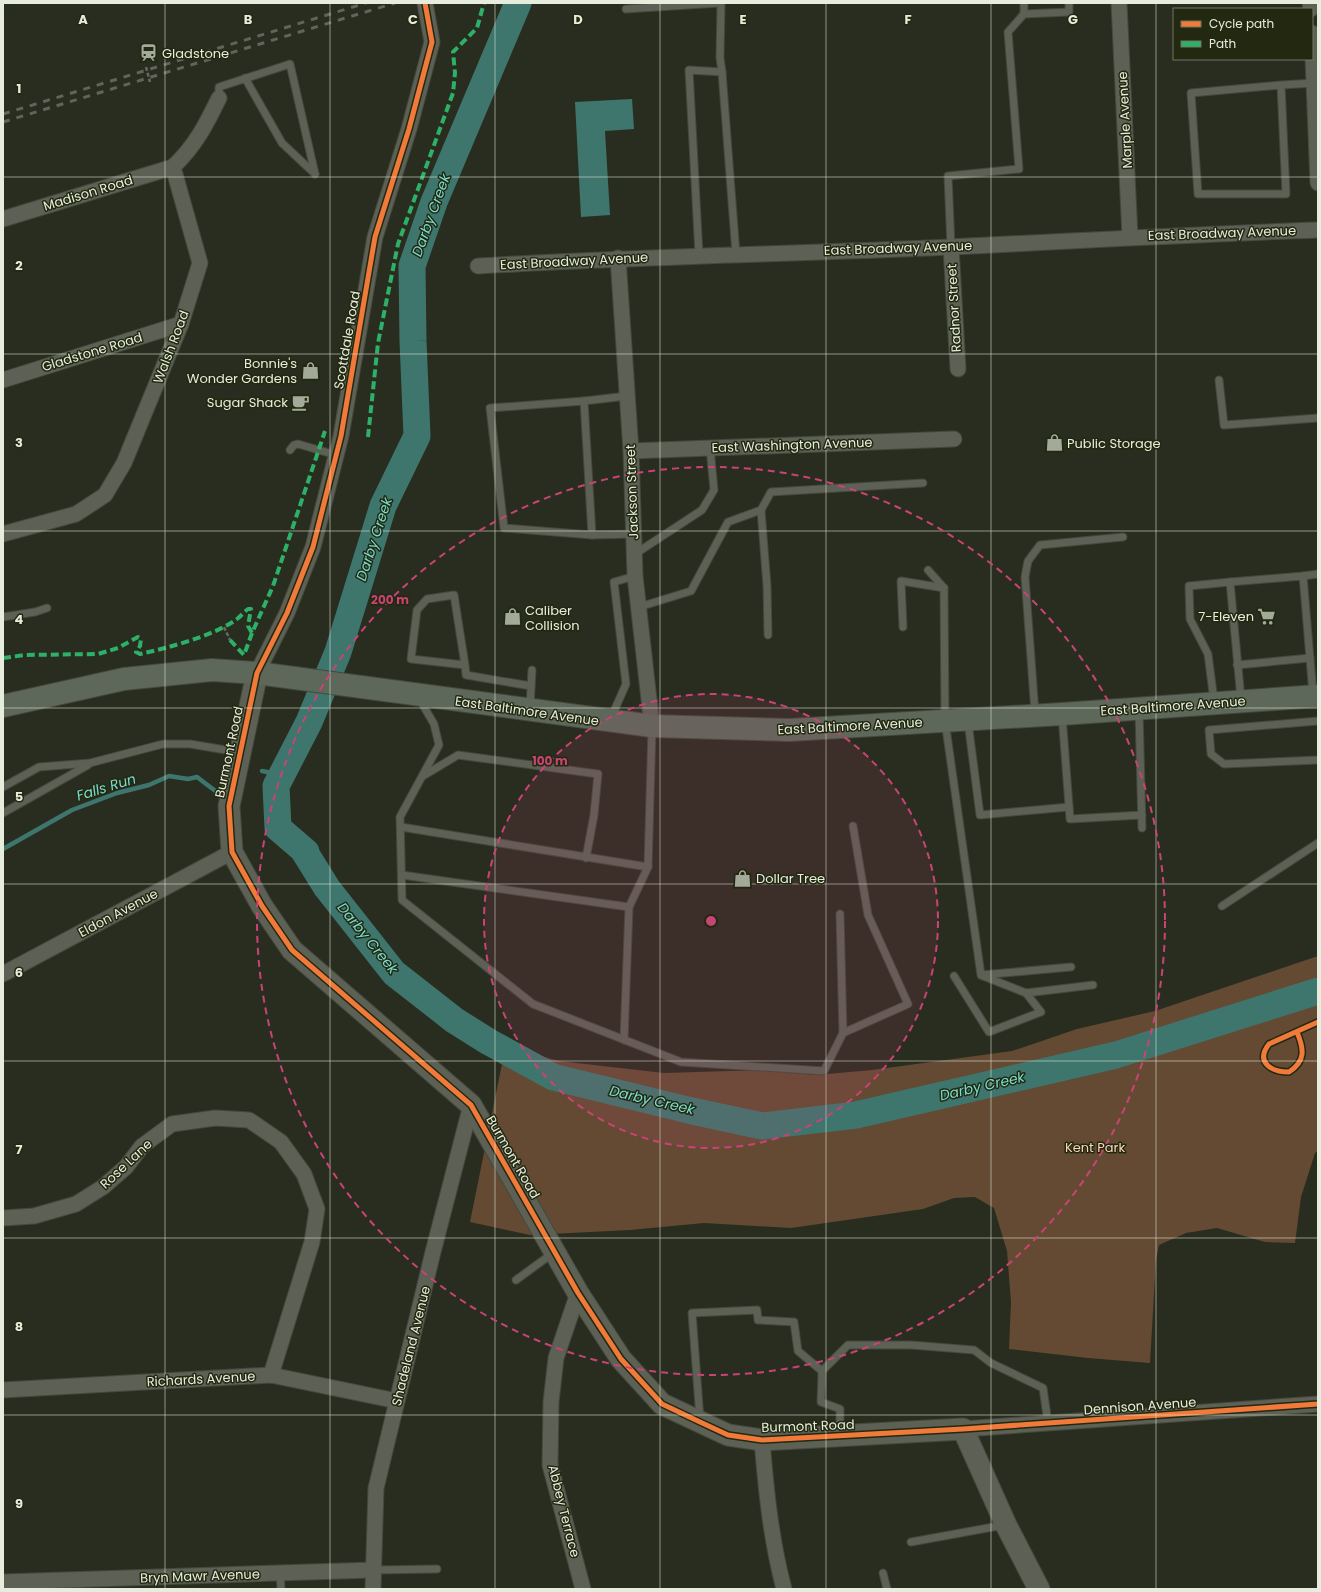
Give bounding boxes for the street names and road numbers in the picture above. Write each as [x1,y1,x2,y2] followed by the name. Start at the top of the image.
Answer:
[1113,71,1137,169] street label: Marple Avenue
[41,170,135,216] street label: Madison Road
[1148,221,1296,245] street label: East Broadway Avenue
[824,236,972,260] street label: East Broadway Avenue
[499,248,649,274] street label: East Broadway Avenue
[942,263,966,353] street label: Radnor Street
[329,289,365,391] street label: Scottdale Road
[148,308,194,386] street label: Walsh Road
[39,328,145,376] street label: Gladstone Road
[711,433,873,457] street label: East Washington Avenue
[621,444,643,540] street label: Jackson Street
[454,691,600,731] street label: East Baltimore Avenue
[1100,691,1246,721] street label: East Baltimore Avenue
[210,704,248,800] street label: Burmont Road
[777,713,923,739] street label: East Baltimore Avenue
[75,884,161,942] street label: Eldon Avenue
[481,1112,545,1202] street label: Burmont Road
[96,1135,156,1193] street label: Rose Lane
[387,1284,435,1408] street label: Shadeland Avenue
[146,1367,256,1391] street label: Richards Avenue
[1083,1393,1197,1419] street label: Dennison Avenue
[761,1415,855,1437] street label: Burmont Road
[543,1463,585,1559] street label: Abbey Terrace
[140,1564,260,1588] street label: Bryn Mawr Avenue

